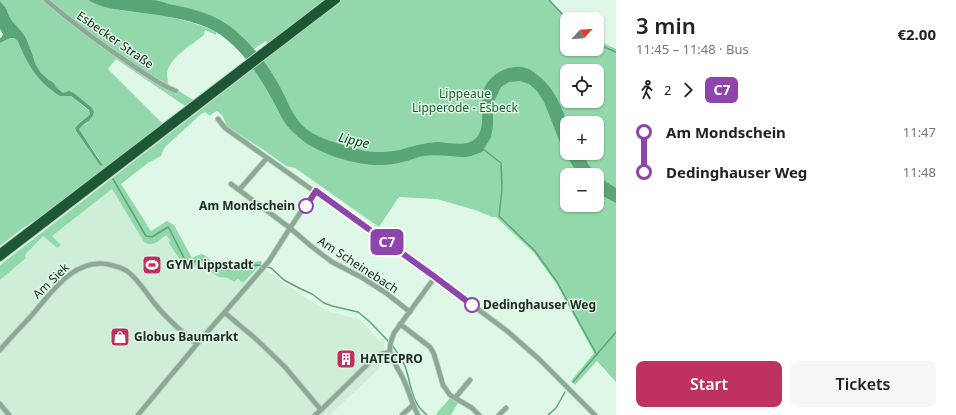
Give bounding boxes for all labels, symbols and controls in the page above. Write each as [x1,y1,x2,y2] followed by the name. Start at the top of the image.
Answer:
[73,7,157,73] street label: Esbecker Straße
[636,10,696,40] text: 3 min
[560,12,604,56] north arrow
[560,12,604,212] map controls
[897,24,936,44] text: €2.00
[636,40,749,58] text: 11:45 – 11:48 · Bus
[560,64,604,108] button: locate
[636,79,658,101] icon: walk
[677,79,699,101] icon: forward
[713,80,730,99] text: C7
[664,81,671,99] text: 2
[412,85,519,116] park label: Lippeaue Lipperode - Esbeck
[560,116,604,160] button: +
[666,122,786,142] text: Am Mondschein
[903,123,936,141] text: 11:47
[337,128,372,152] water label: Lippe
[666,162,807,182] text: Dedinghauser Weg
[903,163,936,181] text: 11:48
[560,168,604,212] button: −
[199,197,295,214] place label: Am Mondschein
[298,198,314,214] marker: Am Mondschein
[369,229,405,255] line badge: C7
[315,232,402,297] street label: Am Scheinebach
[379,232,396,251] text: C7
[141,254,163,276] sports icon: GYM Lippstadt
[166,256,253,273] place label: GYM Lippstadt
[29,259,73,302] street label: Am Siek
[483,296,596,313] place label: Dedinghauser Weg
[464,297,480,313] marker: Dedinghauser Weg
[109,326,131,348] shop icon: Globus Baumarkt
[134,328,238,345] place label: Globus Baumarkt
[335,348,357,370] building icon: HATECPRO
[360,350,423,367] place label: HATECPRO
[636,361,782,407] button: Start
[790,361,936,407] button: Tickets

